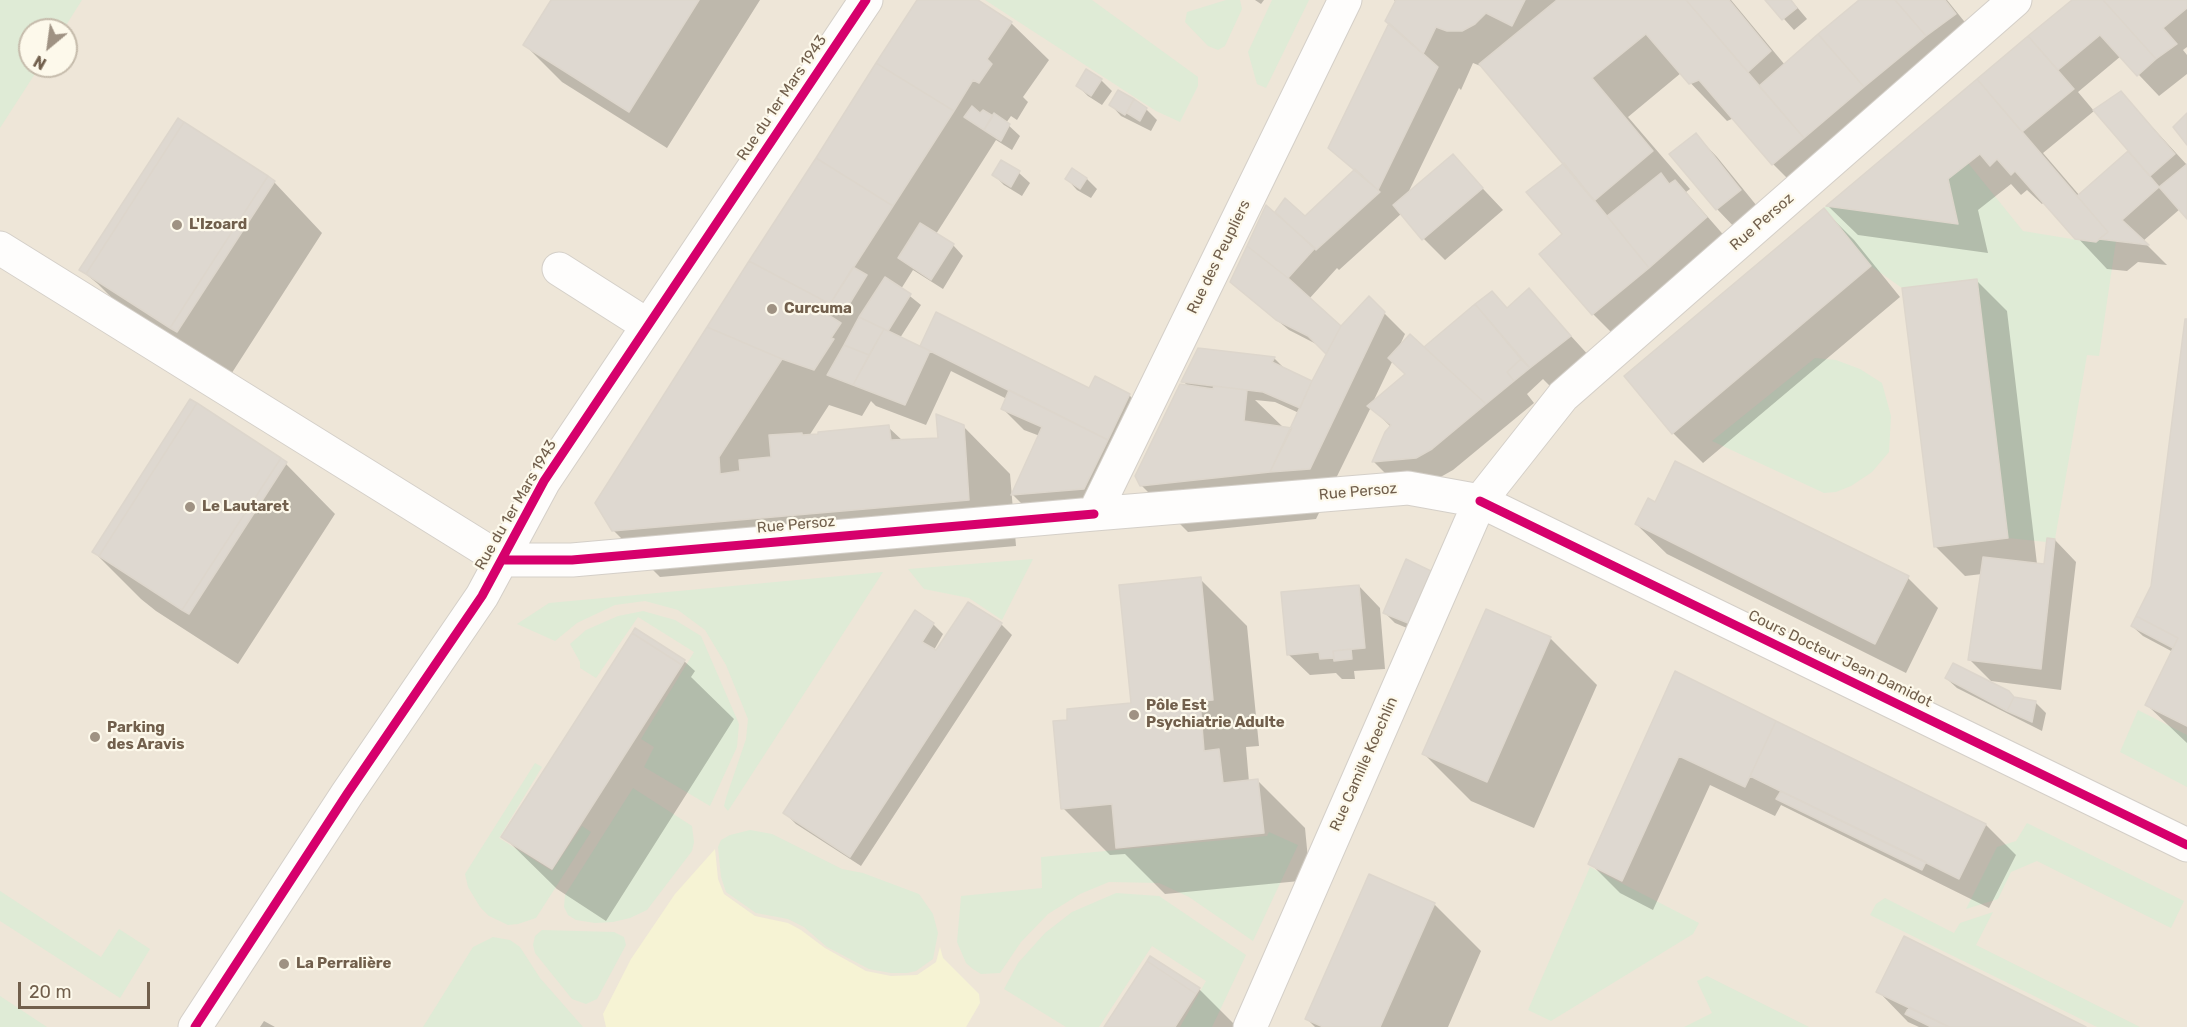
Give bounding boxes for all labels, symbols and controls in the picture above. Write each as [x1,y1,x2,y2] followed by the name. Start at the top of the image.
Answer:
[18,18,78,78] north arrow
[733,32,831,164] street label: Rue du 1er Mars 1943
[30,51,50,74] text: N
[1727,190,1797,254] street label: Rue Persoz
[1184,197,1254,317] street label: Rue des Peupliers
[189,216,247,234] place label: L'Izoard
[170,218,184,232] marker: L'Izoard
[784,300,852,318] place label: Curcuma
[765,302,779,316] marker: Curcuma
[471,437,561,573] street label: Rue du 1er Mars 1943
[1318,480,1398,504] street label: Rue Persoz
[202,498,289,516] place label: Le Lautaret
[183,500,197,514] marker: Le Lautaret
[756,513,836,537] street label: Rue Persoz
[1745,607,1935,711] street label: Cours Docteur Jean Damidot
[1326,694,1402,834] street label: Rue Camille Koechlin
[1146,697,1285,732] place label: Pôle Est Psychiatrie Adulte
[1127,708,1141,722] marker: Pôle Est Psychiatrie Adulte
[107,719,184,754] place label: Parking des Aravis
[88,730,102,744] marker: Parking des Aravis
[296,955,391,973] place label: La Perralière
[277,957,291,971] marker: La Perralière
[21,970,153,1008] scale bar
[29,981,71,1003] text: 20 m

